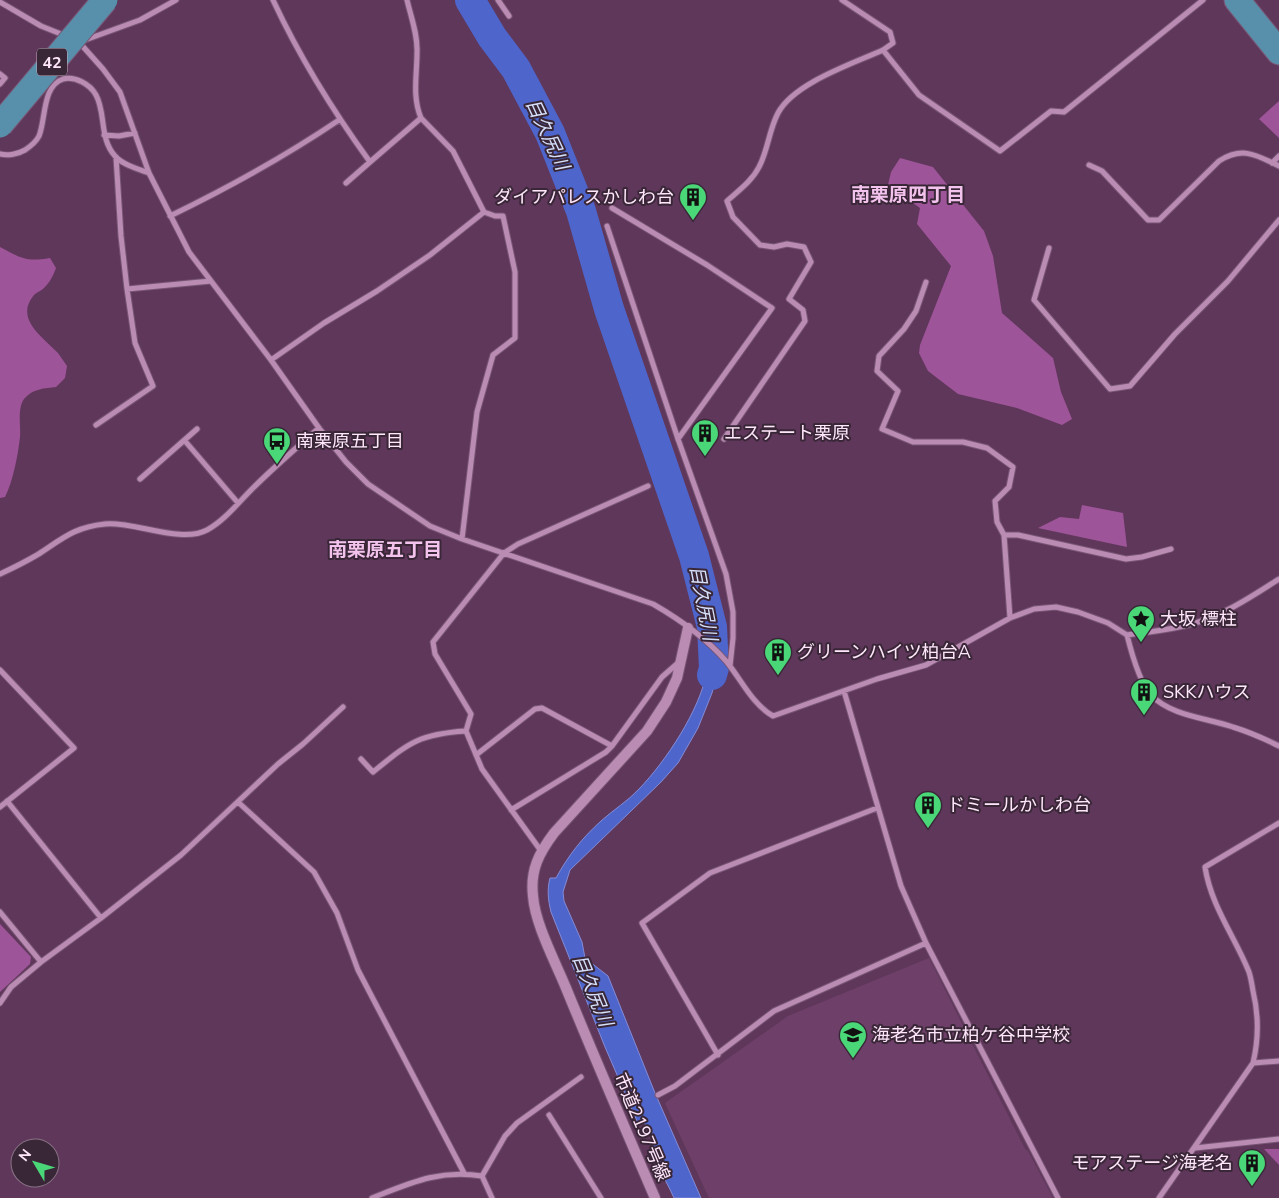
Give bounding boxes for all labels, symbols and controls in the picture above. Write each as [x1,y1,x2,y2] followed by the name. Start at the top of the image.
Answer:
[37,48,67,76] road number: 42
[519,94,576,176] water label: 目久尻川
[678,182,708,221] building icon: ダイアパレスかしわ台
[851,182,965,208] district label: 南栗原四丁目
[494,185,674,209] place label: ダイアパレスかしわ台
[690,418,720,457] building icon: エステート栗原
[724,421,850,445] place label: エステート栗原
[262,426,292,465] bus stop icon: 南栗原五丁目
[296,429,404,453] place label: 南栗原五丁目
[328,537,442,563] district label: 南栗原五丁目
[683,563,723,645] water label: 目久尻川
[1126,604,1156,643] place icon: 大坂 標柱
[1160,607,1237,631] place label: 大坂 標柱
[763,637,793,676] building icon: グリーンハイツ柏台A
[797,640,971,664] place label: グリーンハイツ柏台A
[1129,677,1159,716] building icon: SKKハウス
[1163,680,1251,704] place label: SKKハウス
[913,790,943,829] building icon: ドミールかしわ台
[947,793,1091,817] place label: ドミールかしわ台
[566,950,619,1032] water label: 目久尻川
[838,1020,868,1059] school or university icon: 海老名市立柏ケ谷中学校
[872,1023,1070,1047] place label: 海老名市立柏ケ谷中学校
[608,1069,676,1185] street label: 市道2197号線
[10,1138,60,1188] north arrow
[14,1145,36,1165] text: N
[1237,1148,1267,1187] building icon: モアステージ海老名
[1071,1151,1233,1175] place label: モアステージ海老名

